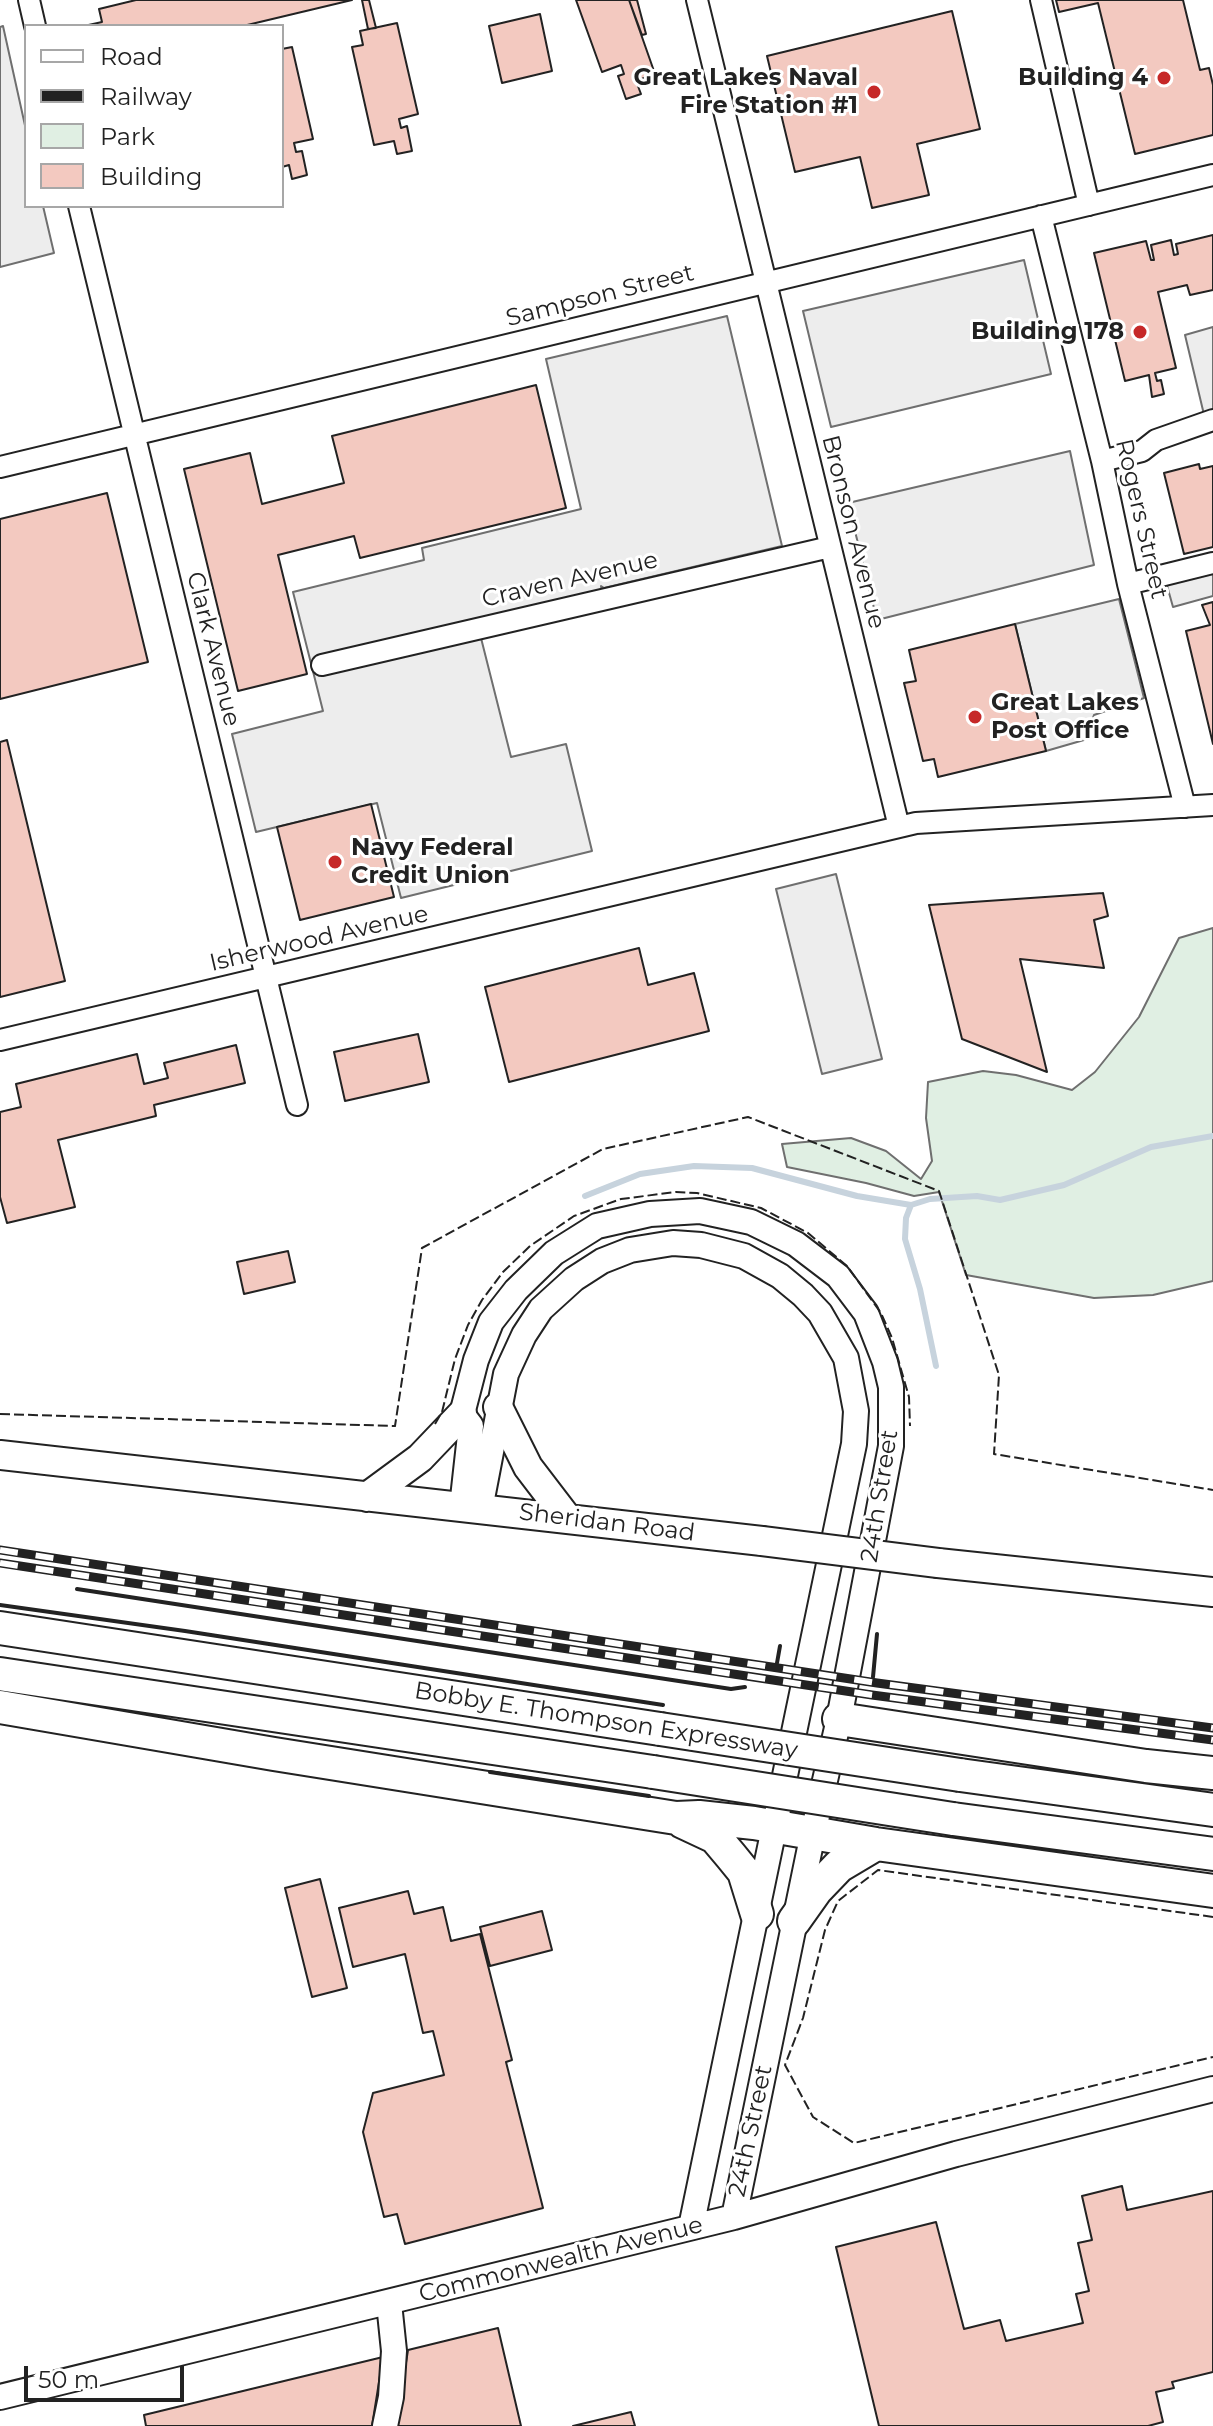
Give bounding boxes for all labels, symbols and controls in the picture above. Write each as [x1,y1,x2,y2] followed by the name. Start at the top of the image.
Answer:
[24,24,284,208] legend
[100,42,163,71] text: Road
[633,64,858,120] place label: Great Lakes Naval Fire Station #1
[1018,64,1148,92] place label: Building 4
[1155,69,1173,87] marker: Building 4
[100,82,192,111] text: Railway
[865,83,883,101] marker: Great Lakes Naval Fire Station #1
[100,122,155,151] text: Park
[100,162,203,191] text: Building
[503,259,697,333] street label: Sampson Street
[971,318,1124,346] place label: Building 178
[1131,323,1149,341] marker: Building 178
[815,432,891,632] street label: Bronson Avenue
[1109,436,1173,602] street label: Rogers Street
[479,546,661,614] street label: Craven Avenue
[180,569,246,729] street label: Clark Avenue
[991,689,1139,745] place label: Great Lakes Post Office
[966,708,984,726] marker: Great Lakes Post Office
[351,834,513,890] place label: Navy Federal Credit Union
[326,853,344,871] marker: Navy Federal Credit Union
[207,900,431,978] street label: Isherwood Avenue
[855,1428,905,1564] street label: 24th Street
[517,1498,697,1548] street label: Sheridan Road
[412,1676,800,1766] street label: Bobby E. Thompson Expressway
[723,2063,779,2199] street label: 24th Street
[416,2211,706,2309] street label: Commonwealth Avenue
[28,2350,188,2400] scale bar
[38,2365,99,2394] text: 50 m

